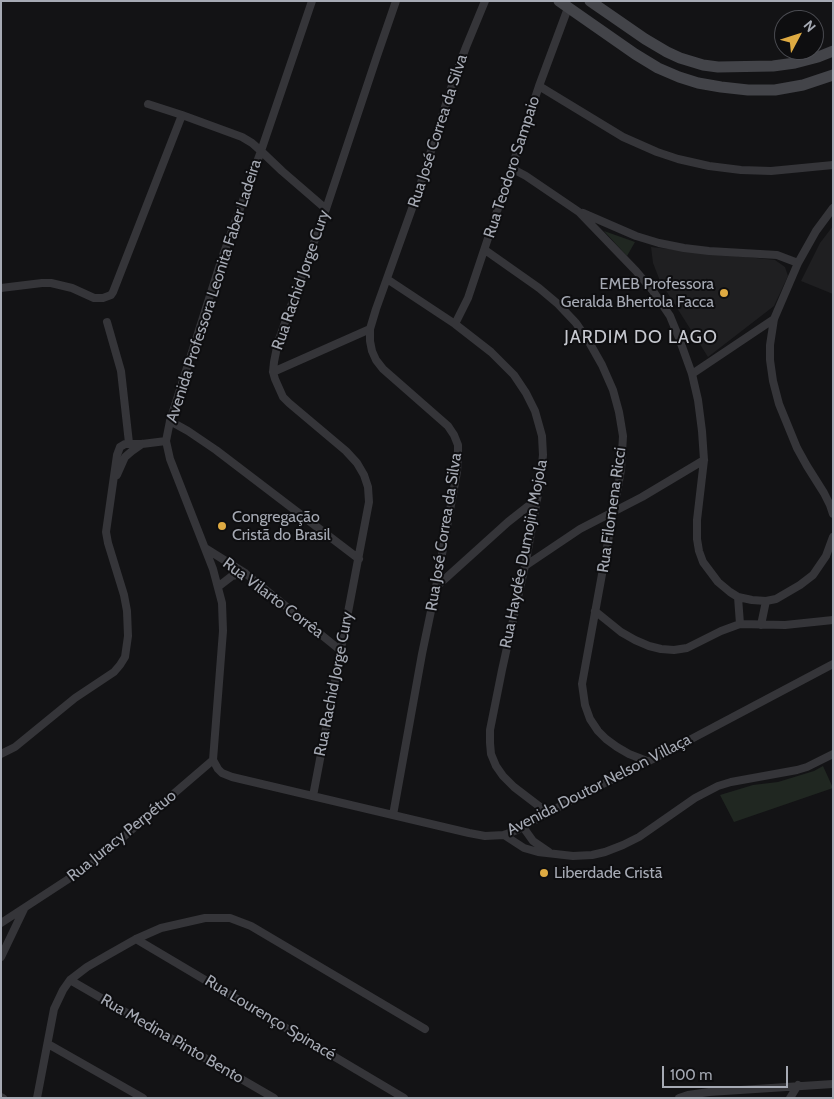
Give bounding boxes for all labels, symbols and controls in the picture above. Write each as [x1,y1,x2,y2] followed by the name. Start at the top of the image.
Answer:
[774,10,824,60] north arrow
[800,16,820,36] text: N
[404,52,472,210] street label: Rua José Correa da Silva
[480,94,544,240] street label: Rua Teodoro Sampaio
[162,157,266,425] street label: Avenida Professora Leonita Faber Ladeira
[268,208,334,352] street label: Rua Rachid Jorge Cury
[561,274,714,312] place label: EMEB Professora Geralda Bhertola Facca
[718,287,730,299] marker: EMEB Professora Geralda Bhertola Facca
[562,327,720,349] district label: JARDIM DO LAGO
[594,446,630,574] street label: Rua Filomena Ricci
[422,452,466,612] street label: Rua José Correa da Silva
[496,458,552,650] street label: Rua Haydée Dumojin Mojola
[232,507,331,545] place label: Congregação Cristã do Brasil
[216,520,228,532] marker: Congregação Cristã do Brasil
[219,554,327,642] street label: Rua Vilarto Corrêa
[311,610,357,758] street label: Rua Rachid Jorge Cury
[504,730,694,840] street label: Avenida Doutor Nelson Villaça
[64,786,180,886] street label: Rua Juracy Perpétuo
[554,863,662,883] place label: Liberdade Cristã
[538,867,550,879] marker: Liberdade Cristã
[201,971,339,1065] street label: Rua Lourenço Spinacé
[97,990,247,1088] street label: Rua Medina Pinto Bento
[664,1056,790,1088] scale bar
[670,1066,712,1084] text: 100 m

